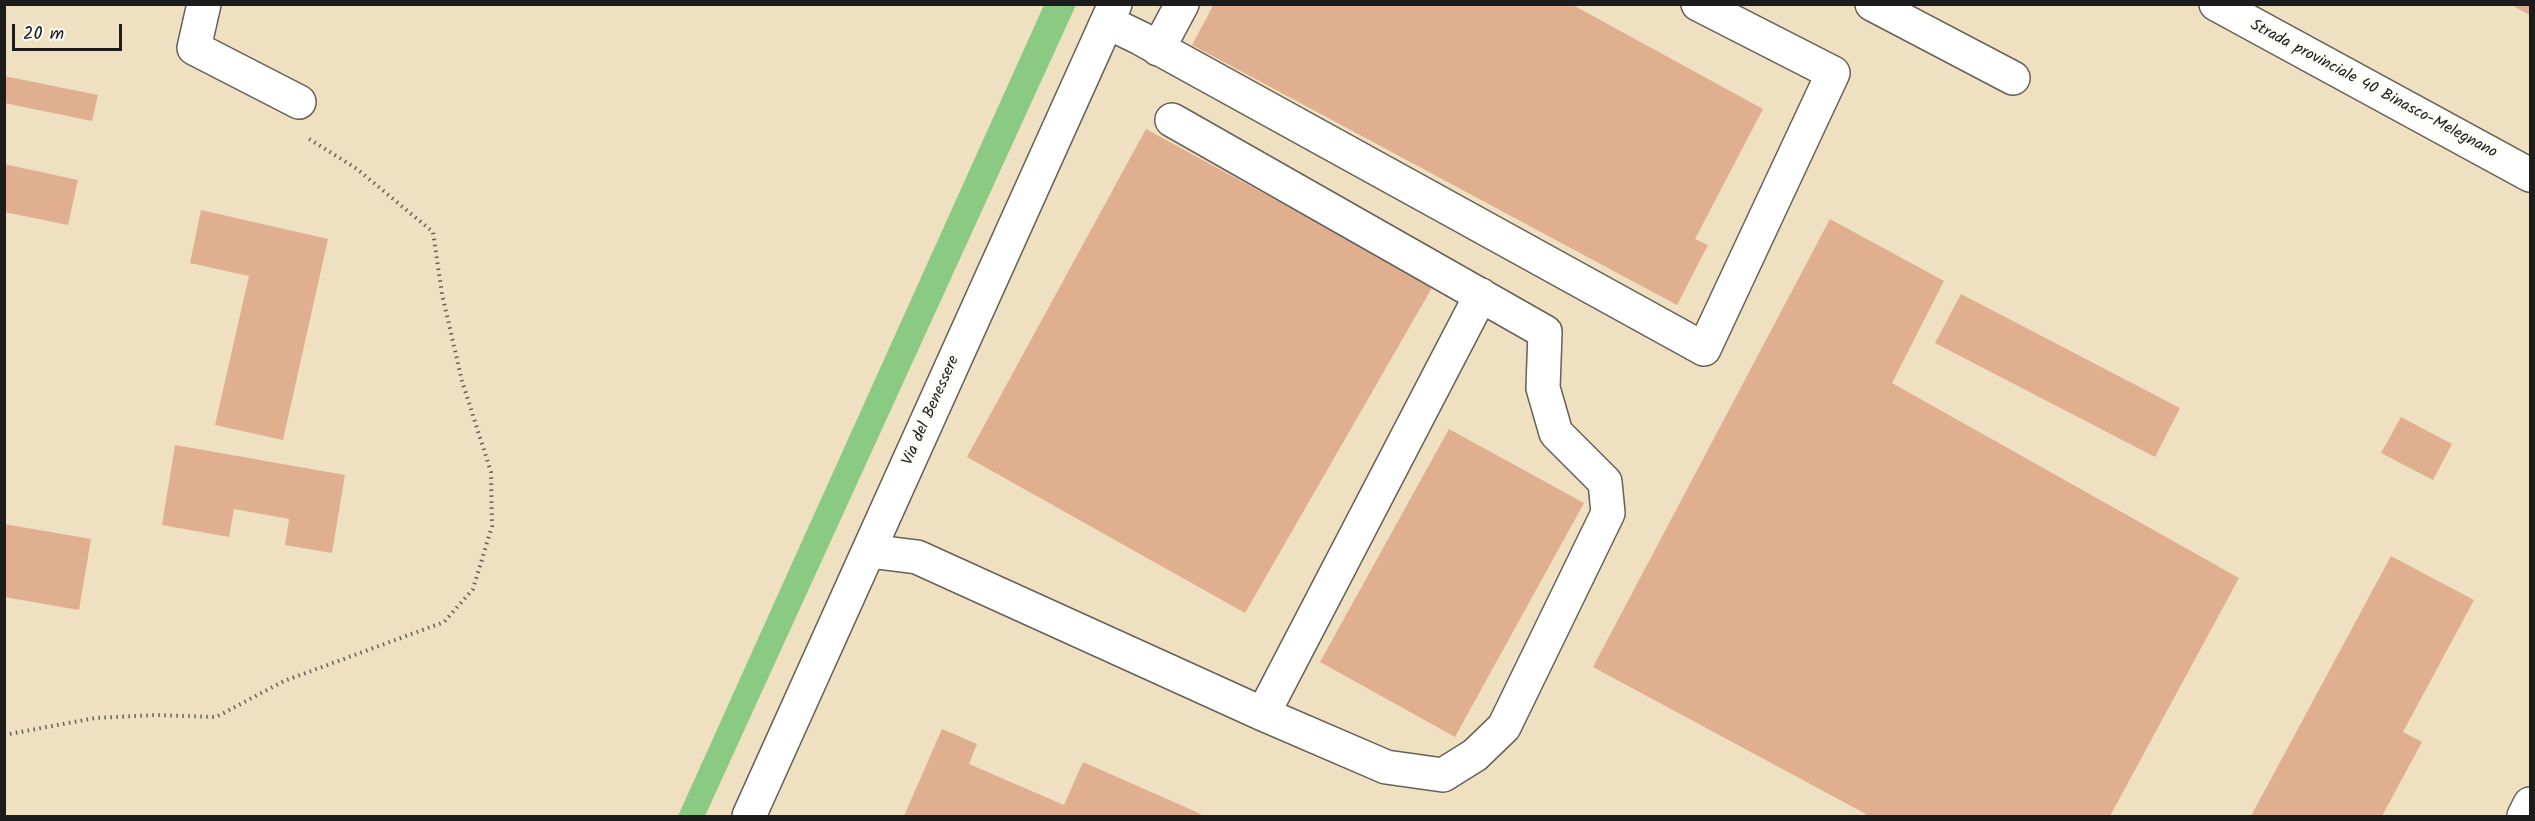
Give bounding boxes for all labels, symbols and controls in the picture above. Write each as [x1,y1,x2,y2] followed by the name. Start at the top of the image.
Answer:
[15,12,124,50] scale bar
[2246,17,2500,163] street label: Strada provinciale 40 Binasco-Melegnano
[23,20,64,49] text: 20 m
[899,353,965,469] street label: Via del Benessere

